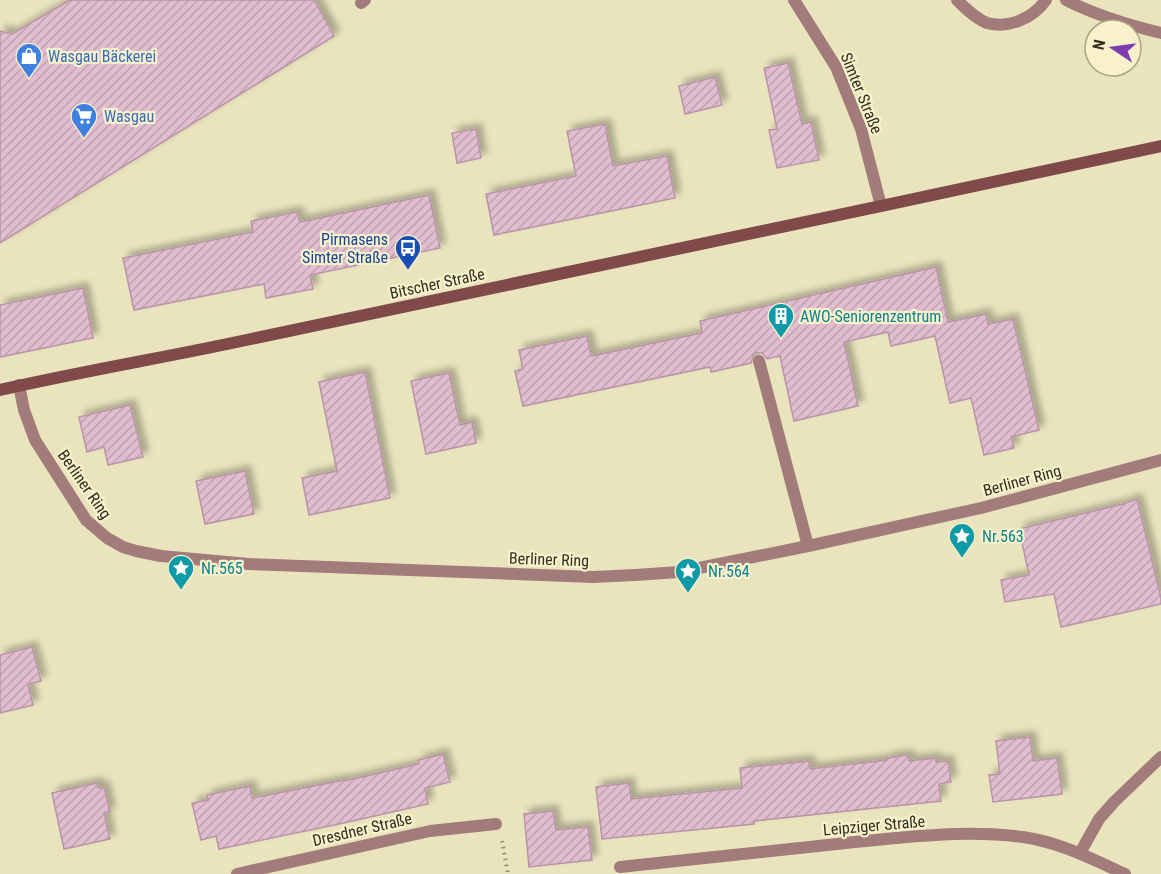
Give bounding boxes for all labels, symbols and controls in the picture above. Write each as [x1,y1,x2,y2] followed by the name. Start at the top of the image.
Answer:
[1083,18,1143,78] north arrow
[1089,38,1109,52] text: N
[14,41,44,79] shop icon: Wasgau Bäckerei
[48,47,156,66] place label: Wasgau Bäckerei
[837,50,886,137] street label: Simter Straße
[69,101,99,139] supermarket icon: Wasgau
[104,107,154,126] place label: Wasgau
[302,230,388,267] place label: Pirmasens Simter Straße
[393,233,423,271] bus stop icon: Pirmasens Simter Straße
[388,264,486,303] street label: Bitscher Straße
[766,301,796,339] building icon: AWO-Seniorenzentrum
[800,307,941,326] place label: AWO-Seniorenzentrum
[54,446,115,523] street label: Berliner Ring
[981,461,1063,500] street label: Berliner Ring
[947,521,977,559] place icon: Nr.563
[982,527,1024,546] place label: Nr.563
[509,549,589,570] street label: Berliner Ring
[166,553,196,591] place icon: Nr.565
[673,556,703,594] place icon: Nr.564
[201,559,243,578] place label: Nr.565
[708,562,750,581] place label: Nr.564
[311,809,414,850] street label: Dresdner Straße
[822,812,926,839] street label: Leipziger Straße

